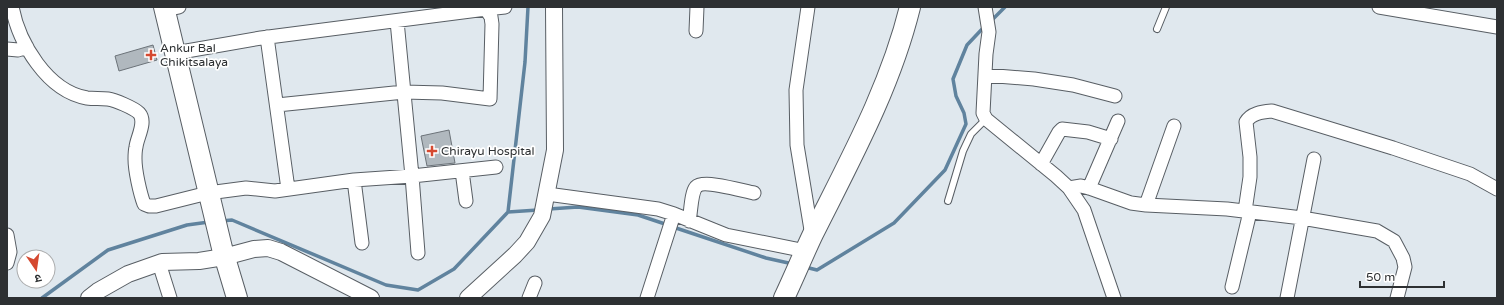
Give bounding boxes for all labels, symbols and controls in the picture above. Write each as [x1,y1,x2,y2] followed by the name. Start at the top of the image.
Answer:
[160,41,228,69] place label: Ankur Bal Chikitsalaya
[145,49,157,61] marker: Ankur Bal Chikitsalaya
[441,144,535,158] place label: Chirayu Hospital
[426,145,438,157] marker: Chirayu Hospital
[16,249,56,289] north arrow
[1360,263,1444,289] scale bar
[1366,270,1395,284] text: 50 m
[33,271,43,285] text: उ

